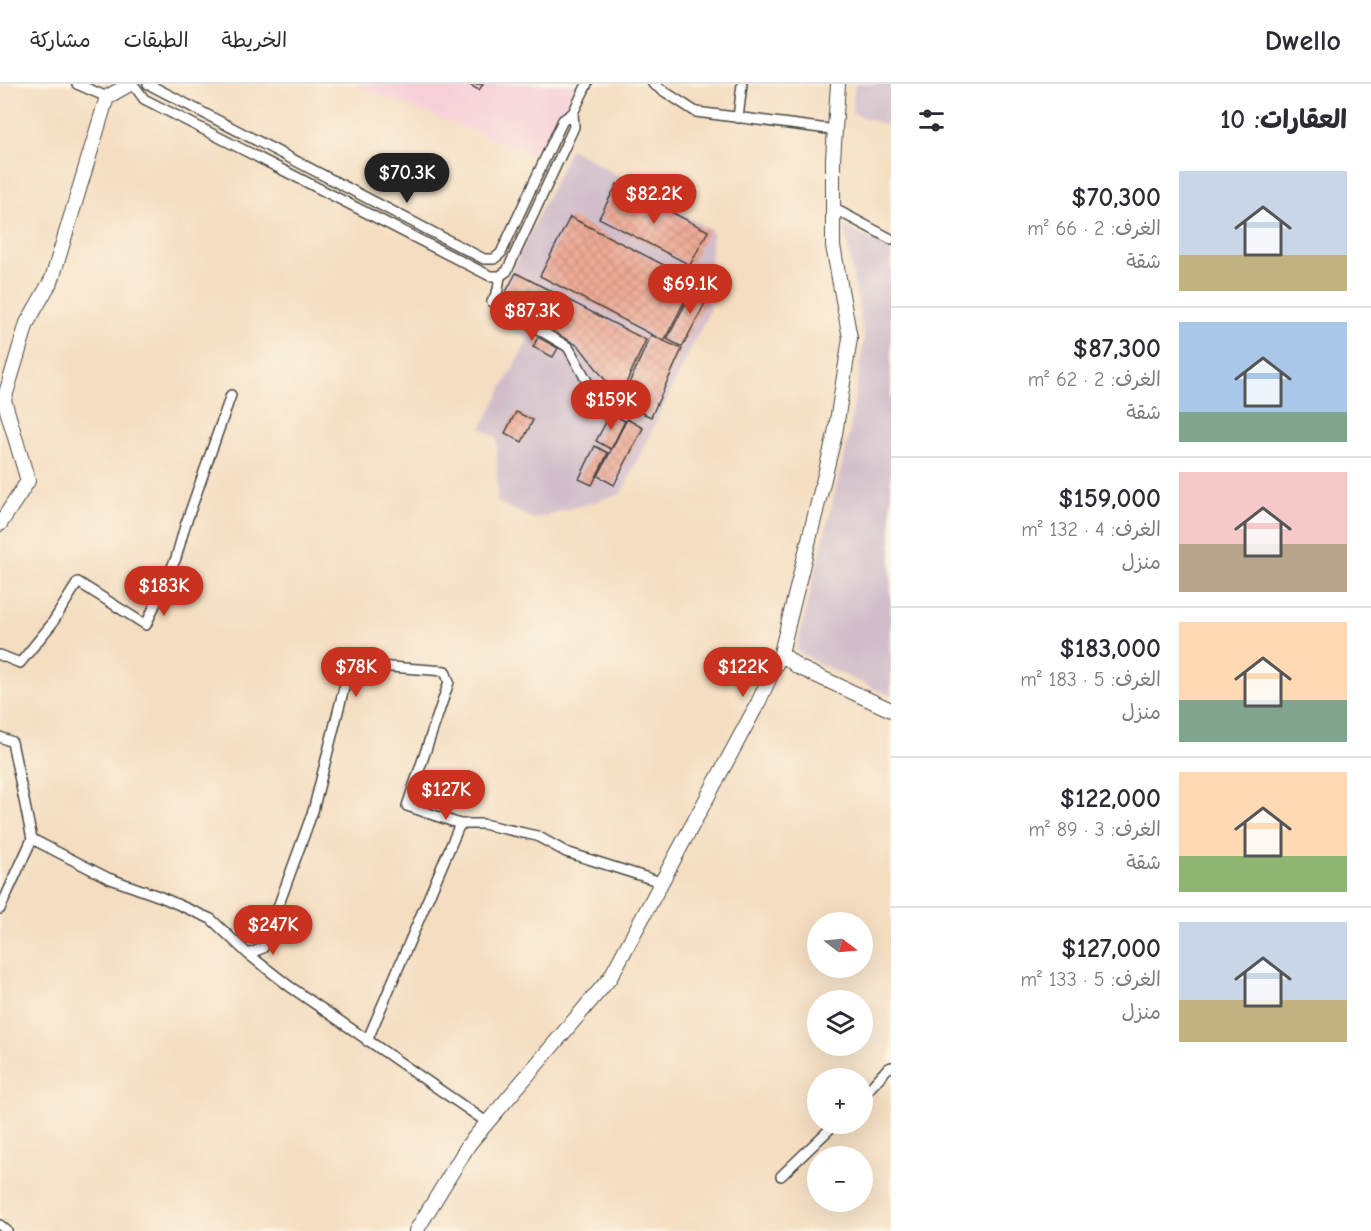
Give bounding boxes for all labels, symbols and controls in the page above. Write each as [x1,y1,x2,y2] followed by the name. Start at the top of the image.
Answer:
[1265,25,1341,57] text: Dwello
[30,28,91,52] text: مشاركة
[124,28,189,52] text: الطبقات
[222,28,287,52] text: الخريطة
[915,104,948,137] icon: filters
[1220,105,1347,135] text: العقارات: 10
[358,153,456,204] pin: $70.3K
[378,161,436,184] text: $70.3K
[605,174,703,225] pin: $82.2K
[625,182,683,205] text: $82.2K
[1071,183,1161,213] text: $70,300
[1227,195,1299,267] icon: home
[1027,217,1161,240] text: الغرف: 2 · 66 m²
[1126,250,1161,273] text: شقة
[641,264,739,315] pin: $69.1K
[662,272,718,295] text: $69.1K
[483,291,581,342] pin: $87.3K
[504,299,560,322] text: $87.3K
[1073,334,1161,364] text: $87,300
[1227,346,1299,418] icon: home
[1028,368,1161,391] text: الغرف: 2 · 62 m²
[569,380,653,431] pin: $159K
[585,388,637,411] text: $159K
[1126,401,1161,424] text: شقة
[1058,484,1161,514] text: $159,000
[1227,496,1299,568] icon: home
[1021,518,1161,541] text: الغرف: 4 · 132 m²
[1122,551,1161,574] text: منزل
[122,566,206,617] pin: $183K
[138,574,190,597] text: $183K
[1059,634,1161,664] text: $183,000
[1227,646,1299,718] icon: home
[320,647,392,698] pin: $78K
[701,647,785,698] pin: $122K
[335,655,377,678] text: $78K
[717,655,769,678] text: $122K
[1020,668,1161,691] text: الغرف: 5 · 183 m²
[1122,701,1161,724] text: منزل
[404,770,488,821] pin: $127K
[421,778,471,801] text: $127K
[1060,784,1161,814] text: $122,000
[1227,796,1299,868] icon: home
[1028,818,1161,841] text: الغرف: 3 · 89 m²
[1126,851,1161,874] text: شقة
[231,905,315,956] pin: $247K
[807,912,873,978] north arrow
[807,912,873,1212] map controls
[247,913,299,936] text: $247K
[1061,934,1161,964] text: $127,000
[1227,946,1299,1018] icon: home
[1020,968,1161,991] text: الغرف: 5 · 133 m²
[807,990,873,1056] button: layers
[1122,1001,1161,1024] text: منزل
[807,1068,873,1134] button: +
[807,1146,873,1212] button: −

